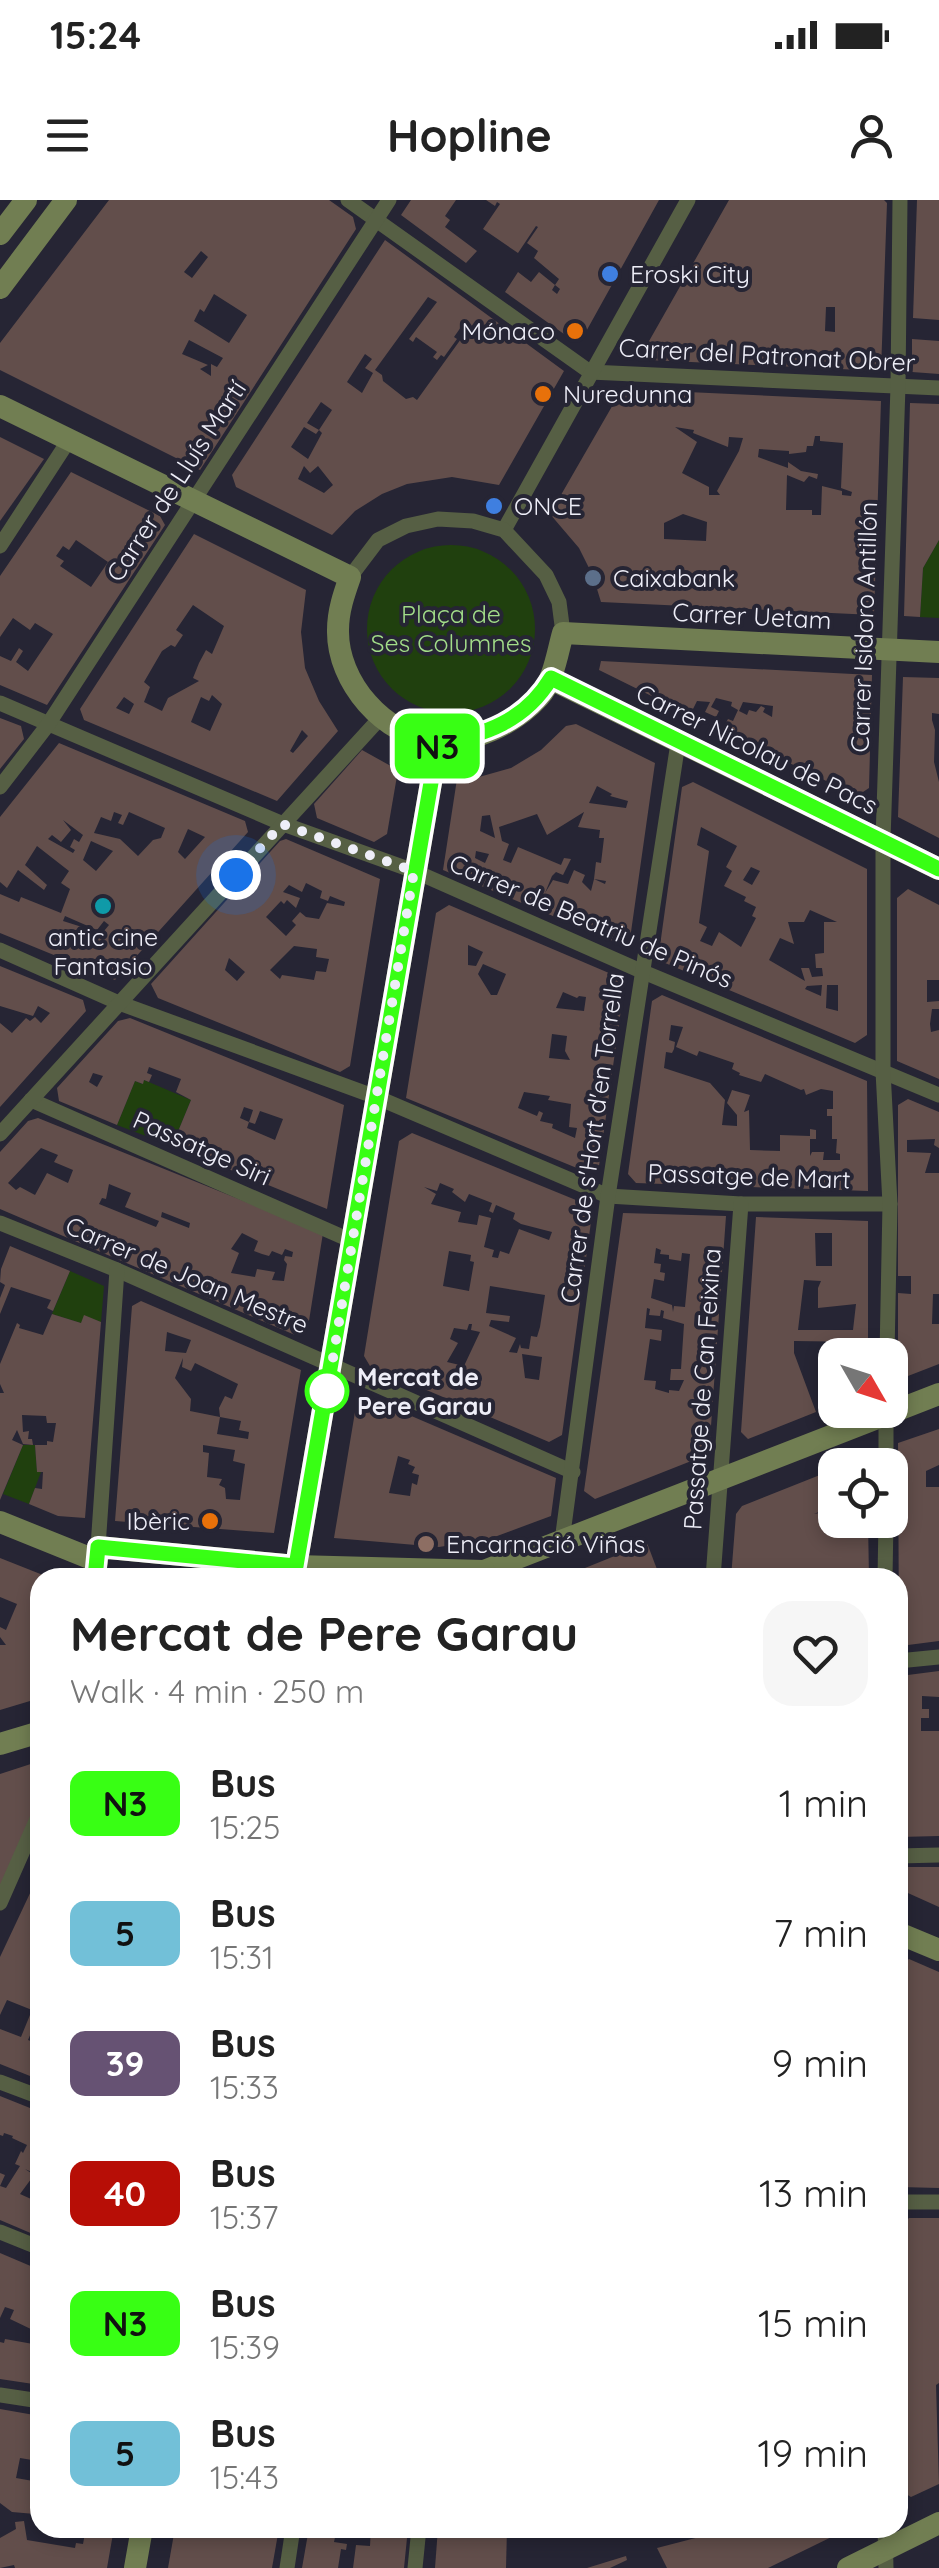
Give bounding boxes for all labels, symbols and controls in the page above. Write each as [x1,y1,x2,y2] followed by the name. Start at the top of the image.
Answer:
[50,11,141,59] text: 15:24
[387,107,552,163] text: Hopline
[40,108,95,163] icon: menu
[844,108,899,163] icon: person
[630,258,750,289] place label: Eroski City
[599,263,621,285] marker: Eroski City
[462,315,555,346] place label: Mónaco
[564,320,586,342] marker: Mónaco
[618,331,917,378] street label: Carrer del Patronat Obrer
[99,374,252,587] street label: Carrer de Lluís Martí
[563,378,692,409] place label: Nuredunna
[532,383,554,405] marker: Nuredunna
[514,490,582,521] place label: ONCE
[483,495,505,517] marker: ONCE
[844,501,883,753] street label: Carrer Isidoro Antillón
[613,562,735,593] place label: Caixabank
[582,567,604,589] marker: Caixabank
[672,596,832,635] street label: Carrer Uetam
[370,598,532,658] park label: Plaça de Ses Columnes
[631,677,883,821] street label: Carrer Nicolau de Pacs
[392,714,482,778] line badge: N3
[415,724,459,768] text: N3
[445,847,737,994] street label: Carrer de Beatriu de Pinós
[211,850,261,900] your location
[92,895,114,917] marker: antic cine Fantasio
[48,921,158,981] place label: antic cine Fantasio
[553,971,630,1305] street label: Carrer de s'Hort d'en Torrella
[129,1103,276,1192] street label: Passatge Siri
[647,1156,851,1195] street label: Passatge de Mart
[61,1209,313,1340] street label: Carrer de Joan Mestre
[676,1247,727,1531] street label: Passatge de Can Feixina
[818,1338,908,1428] north arrow
[818,1338,908,1538] map controls
[357,1361,493,1421] place label: Mercat de Pere Garau
[306,1370,348,1412] marker: Mercat de Pere Garau
[818,1448,908,1538] button: locate
[127,1505,190,1536] place label: Ibèric
[199,1510,221,1532] marker: Ibèric
[446,1528,646,1559] place label: Encarnació Viñas
[415,1533,437,1555] marker: Encarnació Viñas
[763,1601,868,1706] button: heart
[70,1603,578,1663] text: Mercat de Pere Garau
[70,1671,364,1711] text: Walk · 4 min · 250 m
[210,1759,276,1807] text: Bus
[779,1779,868,1827] text: 1 min
[103,1781,147,1825] text: N3
[210,1807,280,1847] text: 15:25
[210,1889,276,1937] text: Bus
[773,1909,868,1957] text: 7 min
[115,1911,135,1955] text: 5
[210,1937,274,1977] text: 15:31
[210,2019,276,2067] text: Bus
[772,2039,868,2087] text: 9 min
[106,2041,144,2085] text: 39
[210,2067,279,2107] text: 15:33
[210,2149,276,2197] text: Bus
[759,2169,868,2217] text: 13 min
[104,2171,146,2215] text: 40
[210,2197,278,2237] text: 15:37
[210,2279,276,2327] text: Bus
[758,2299,868,2347] text: 15 min
[103,2301,147,2345] text: N3
[210,2327,280,2367] text: 15:39
[210,2409,276,2457] text: Bus
[758,2429,868,2477] text: 19 min
[115,2431,135,2475] text: 5
[210,2457,279,2497] text: 15:43

